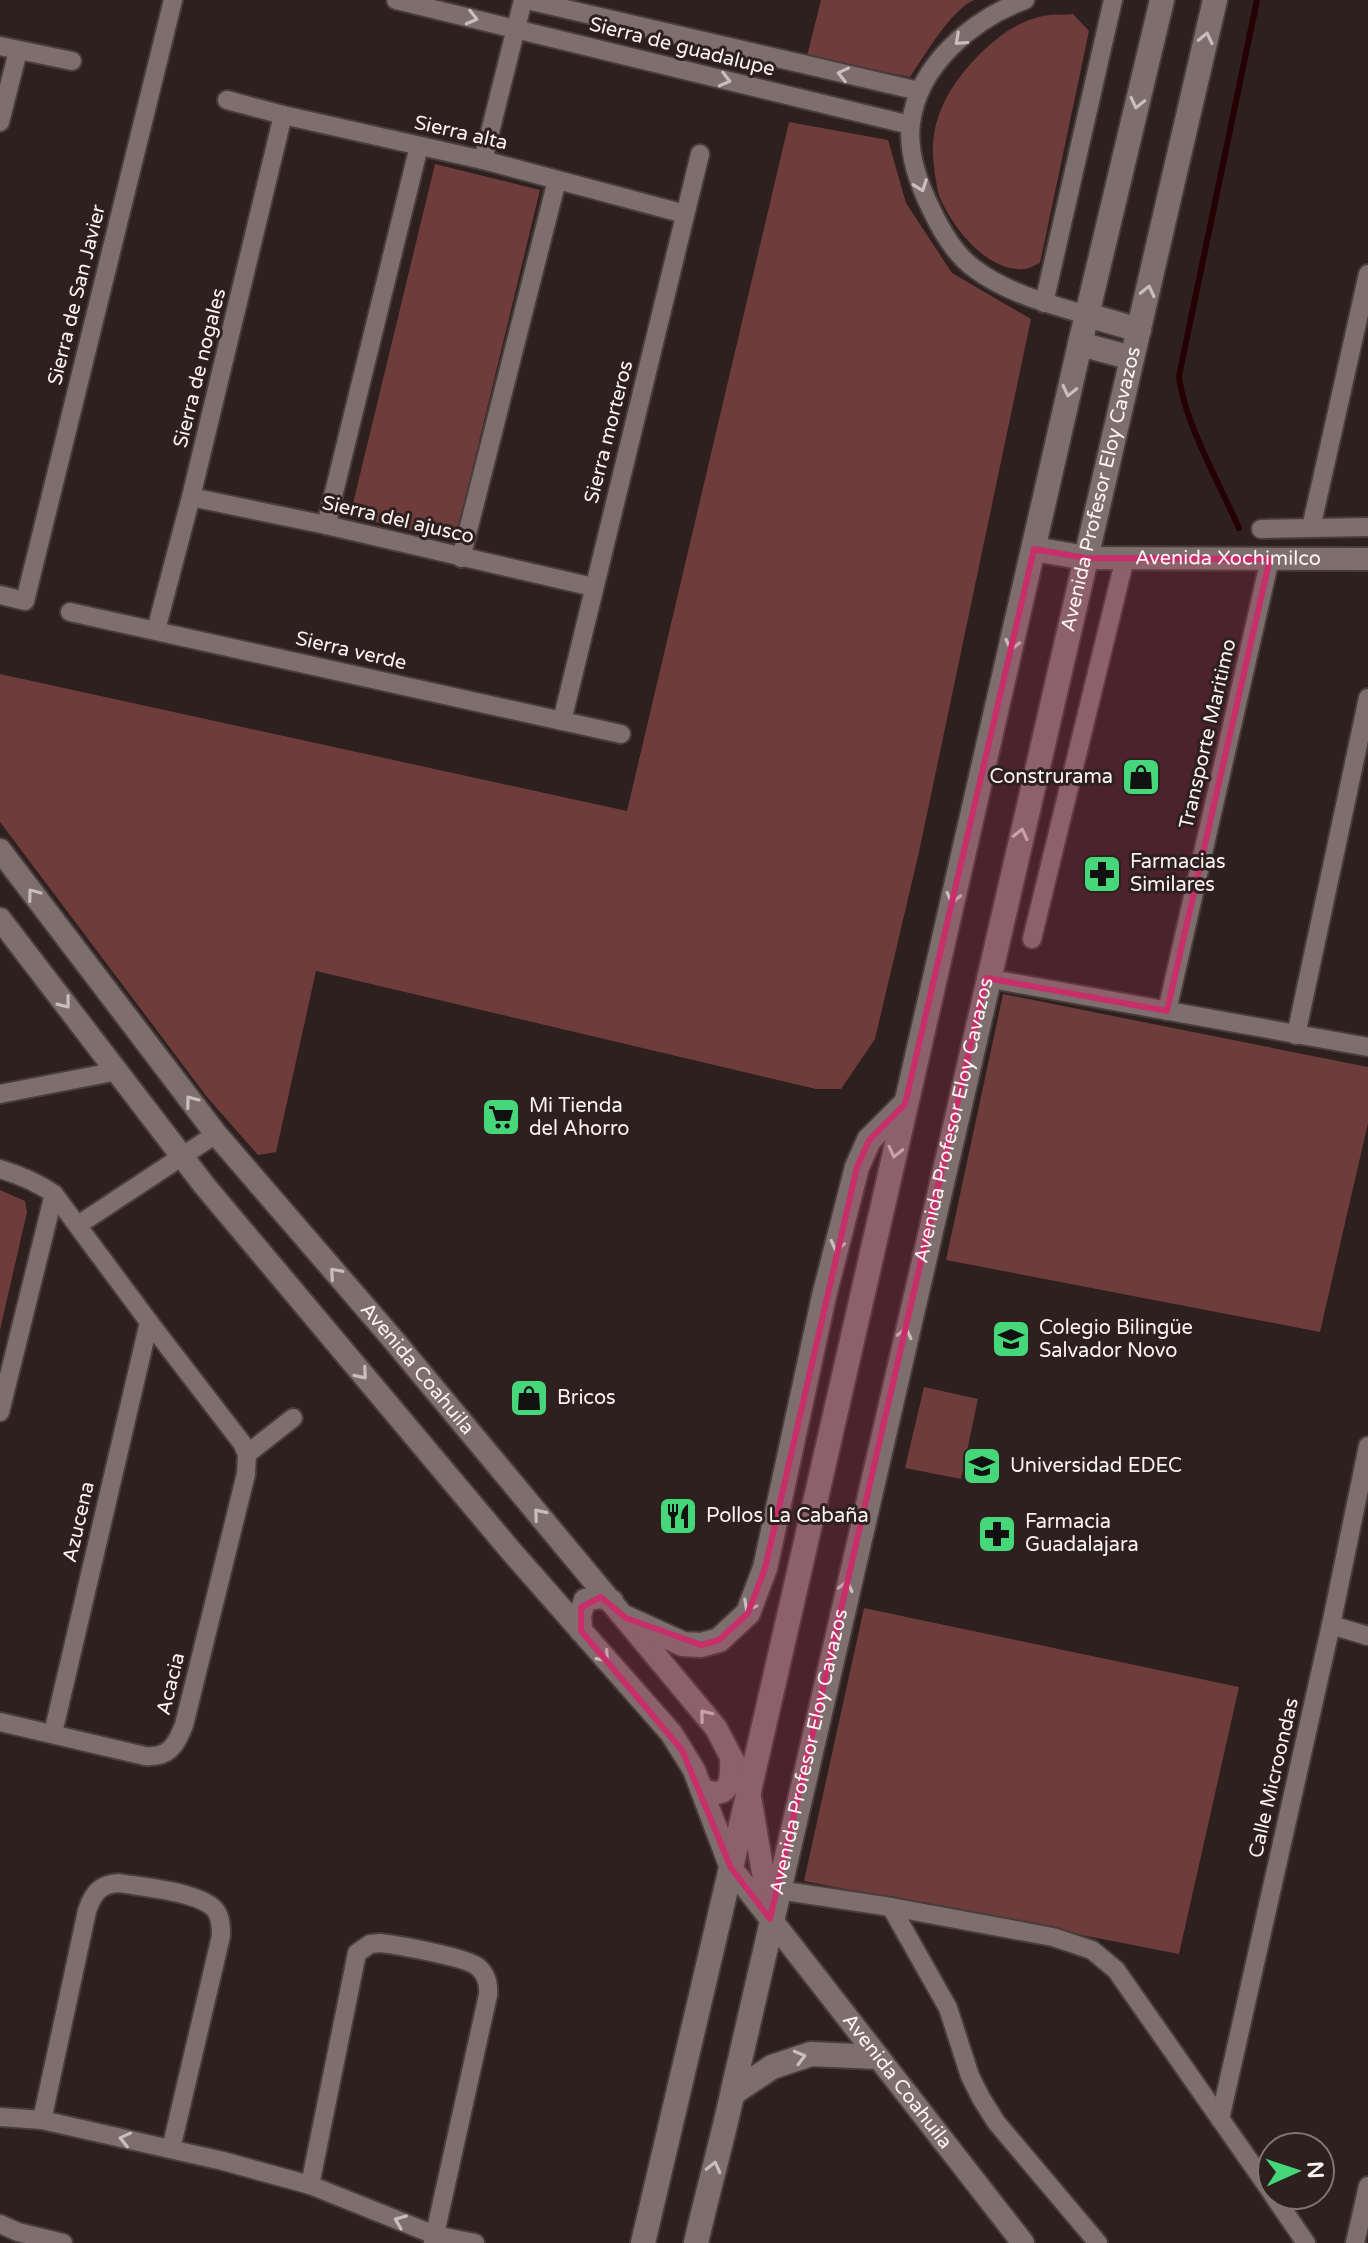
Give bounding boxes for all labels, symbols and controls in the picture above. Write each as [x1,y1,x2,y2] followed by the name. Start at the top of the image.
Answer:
[465,9,478,26] one-way arrow
[587,12,777,82] street label: Sierra de guadalupe
[954,31,969,45] one-way arrow
[1197,31,1214,45] one-way arrow
[837,66,851,83] one-way arrow
[717,71,731,88] one-way arrow
[1130,96,1147,109] one-way arrow
[412,111,510,155] street label: Sierra alta
[911,178,928,192] one-way arrow
[43,202,111,388] street label: Sierra de San Javier
[1139,285,1156,298] one-way arrow
[169,286,231,450] street label: Sierra de nogales
[1056,344,1146,634] street label: Avenida Profesor Eloy Cavazos
[580,358,638,506] street label: Sierra morteros
[1061,384,1078,398] one-way arrow
[320,491,476,549] street label: Sierra del ajusco
[1135,546,1321,571] street label: Avenida Xochimilco
[293,627,409,675] street label: Sierra verde
[1174,637,1242,831] street label: Transporte Maritimo
[1004,638,1021,651] one-way arrow
[1120,756,1162,798] shop icon: Construrama
[990,765,1113,789] place label: Construrama
[1011,828,1028,841] one-way arrow
[1130,850,1226,897] place label: Farmacias Similares
[1081,853,1123,895] pharmacy icon: Farmacias Similares
[29,888,43,902] one-way arrow
[945,891,962,905] one-way arrow
[909,975,999,1265] street label: Avenida Profesor Eloy Cavazos
[56,994,70,1009] one-way arrow
[529,1094,629,1141] place label: Mi Tienda del Ahorro
[186,1095,200,1109] one-way arrow
[480,1096,522,1138] supermarket icon: Mi Tienda del Ahorro
[887,1144,904,1158] one-way arrow
[829,1238,846,1252] one-way arrow
[330,1268,345,1283] one-way arrow
[355,1298,479,1440] street label: Avenida Coahuila
[1039,1316,1193,1363] place label: Colegio Bilingüe Salvador Novo
[990,1318,1032,1360] school or university icon: Colegio Bilingüe Salvador Novo
[896,1326,913,1340] one-way arrow
[352,1365,367,1379] one-way arrow
[508,1377,550,1419] shop icon: Bricos
[557,1386,616,1410] place label: Bricos
[961,1445,1003,1487] school or university icon: Universidad EDEC
[1010,1454,1182,1478] place label: Universidad EDEC
[58,1479,100,1565] street label: Azucena
[657,1495,699,1537] restaurant icon: Pollos La Cabaña
[706,1504,869,1528] place label: Pollos La Cabaña
[534,1509,549,1524] one-way arrow
[1025,1510,1139,1557] place label: Farmacia Guadalajara
[976,1513,1018,1555] pharmacy icon: Farmacia Guadalajara
[837,1580,854,1593] one-way arrow
[744,1598,759,1612] one-way arrow
[765,1607,853,1897] street label: Avenida Profesor Eloy Cavazos
[594,1647,609,1662] one-way arrow
[152,1650,190,1718] street label: Acacia
[1244,1696,1304,1860] street label: Calle Microondas
[700,1710,715,1724] one-way arrow
[837,2009,957,2154] street label: Avenida Coahuila
[793,2050,807,2067] one-way arrow
[119,2131,132,2148] one-way arrow
[1256,2131,1336,2211] north arrow
[704,2161,721,2175] one-way arrow
[1302,2161,1328,2180] text: N
[394,2214,408,2231] one-way arrow

